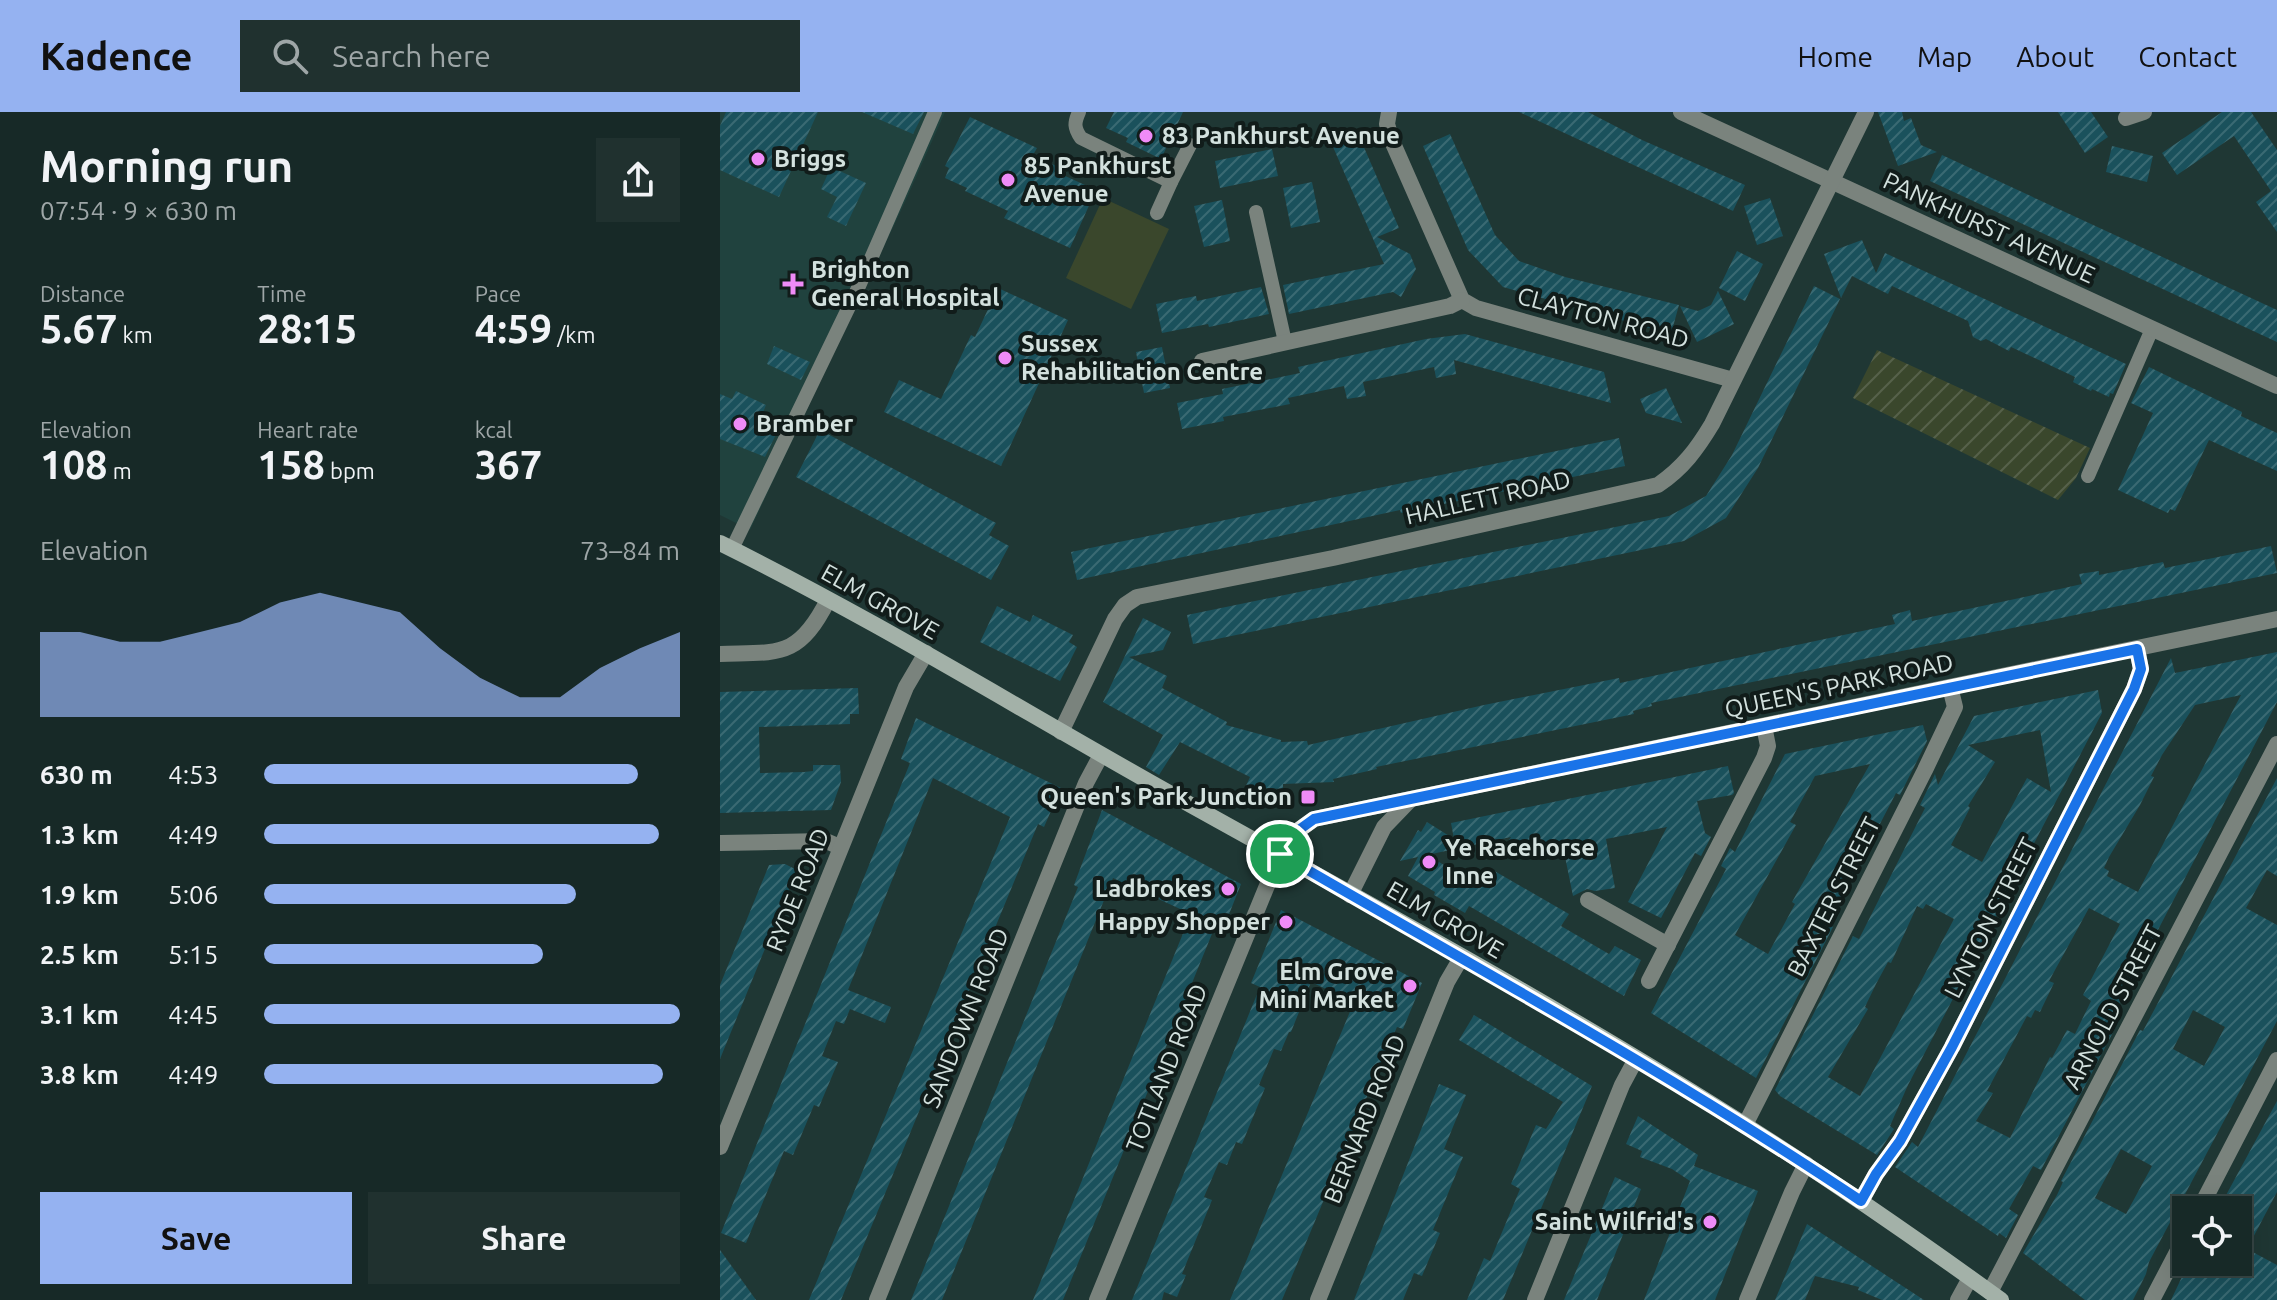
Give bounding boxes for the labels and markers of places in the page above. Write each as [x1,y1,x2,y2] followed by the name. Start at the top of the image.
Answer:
[1162,122,1400,149] place label: 83 Pankhurst Avenue
[1137,127,1155,145] marker: 83 Pankhurst Avenue
[774,145,846,172] place label: Briggs
[749,150,767,168] marker: Briggs
[1024,152,1172,207] place label: 85 Pankhurst Avenue
[999,171,1017,189] marker: 85 Pankhurst Avenue
[811,256,999,311] place label: Brighton General Hospital
[782,273,804,295] marker: Brighton General Hospital
[1021,330,1263,385] place label: Sussex Rehabilitation Centre
[996,349,1014,367] marker: Sussex Rehabilitation Centre
[756,410,854,437] place label: Bramber
[731,415,749,433] marker: Bramber
[1040,783,1292,810] place label: Queen's Park Junction
[1299,788,1317,806] marker: Queen's Park Junction
[1246,820,1314,888] pin
[1445,834,1595,889] place label: Ye Racehorse Inne
[1420,853,1438,871] marker: Ye Racehorse Inne
[1095,875,1212,902] place label: Ladbrokes
[1219,880,1237,898] marker: Ladbrokes
[1098,908,1270,935] place label: Happy Shopper
[1277,913,1295,931] marker: Happy Shopper
[1258,958,1394,1013] place label: Elm Grove Mini Market
[1401,977,1419,995] marker: Elm Grove Mini Market
[1535,1208,1694,1235] place label: Saint Wilfrid's
[1701,1213,1719,1231] marker: Saint Wilfrid's

